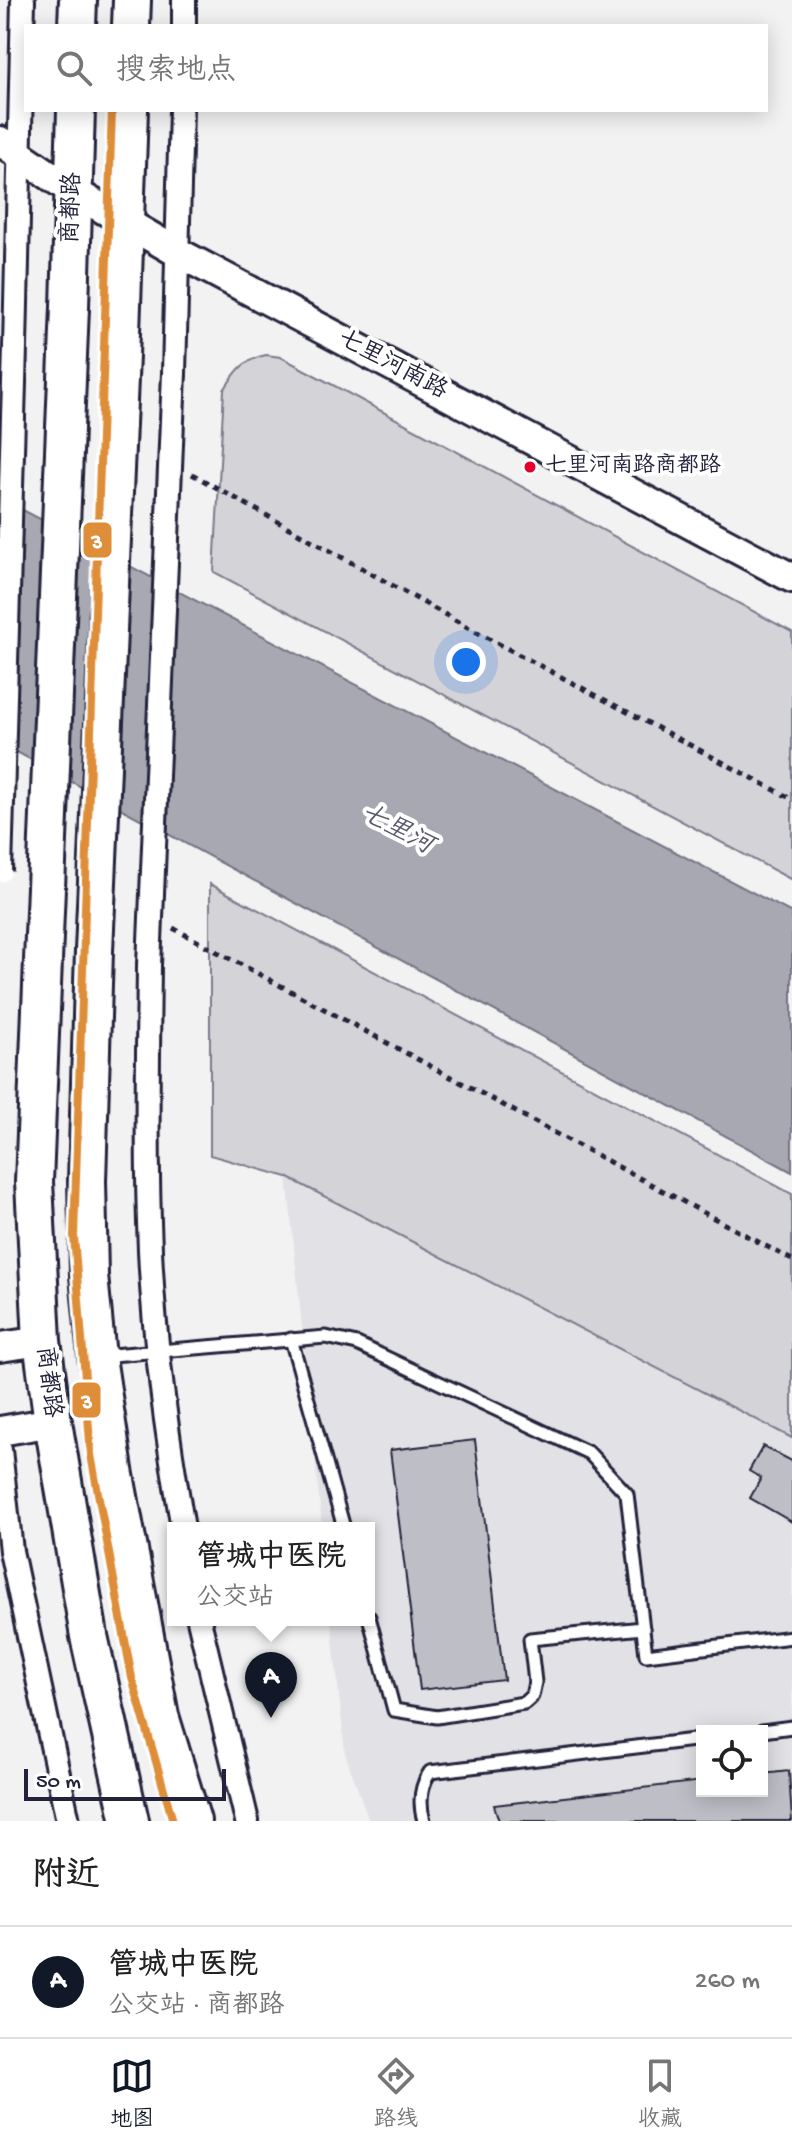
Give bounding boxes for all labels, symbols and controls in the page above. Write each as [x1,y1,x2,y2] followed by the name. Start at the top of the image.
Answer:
[24,24,768,112] search box
[52,46,96,90] icon: search
[116,55,236,90] text: 搜索地点
[55,171,89,244] street label: 商都路
[332,323,453,407] street label: 七里河南路
[545,452,721,480] place label: 七里河南路商都路
[522,459,538,475] marker: 七里河南路商都路
[82,521,113,559] line badge: 3
[90,531,103,557] text: 3
[446,642,486,682] your location
[354,799,441,865] water label: 七里河
[28,1344,68,1419] street label: 商都路
[71,1381,102,1419] line badge: 3
[80,1391,93,1417] text: 3
[167,1522,375,1626] popup
[196,1542,346,1577] text: 管城中医院
[196,1584,274,1615] text: 公交站
[245,1652,297,1718] pin: A
[696,1725,768,1797] map controls
[696,1725,768,1797] button: locate
[24,1765,226,1801] scale bar
[36,1770,81,1796] text: 50 m
[32,1858,100,1898] text: 附近
[108,1950,258,1985] text: 管城中医院
[50,1967,66,1998] text: A
[695,1967,760,1998] text: 260 m
[108,1992,284,2023] text: 公交站 · 商都路
[110,2054,154,2134] tab: 地图
[374,2054,418,2134] tab: 路线
[638,2054,682,2134] tab: 收藏

